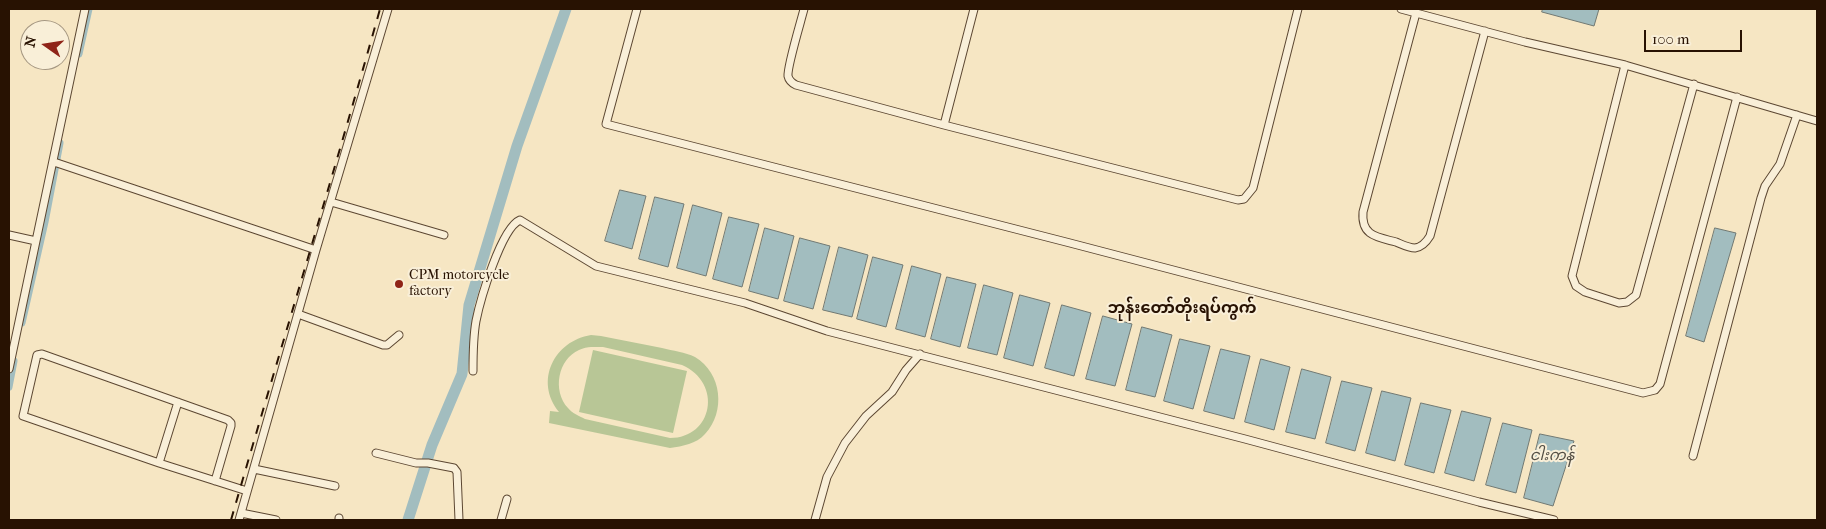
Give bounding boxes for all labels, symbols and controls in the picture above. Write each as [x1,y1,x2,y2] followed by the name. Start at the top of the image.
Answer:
[20,20,70,70] north arrow
[1646,20,1744,52] scale bar
[1652,30,1690,48] text: 100 m
[21,35,40,49] text: N
[409,268,509,300] place label: CPM motorcycle factory
[393,278,405,290] marker: CPM motorcycle factory
[1108,299,1256,319] district label: ဘုန်းတော်တိုးရပ်ကွက်
[1530,447,1574,465] water label: ငါးကန်

